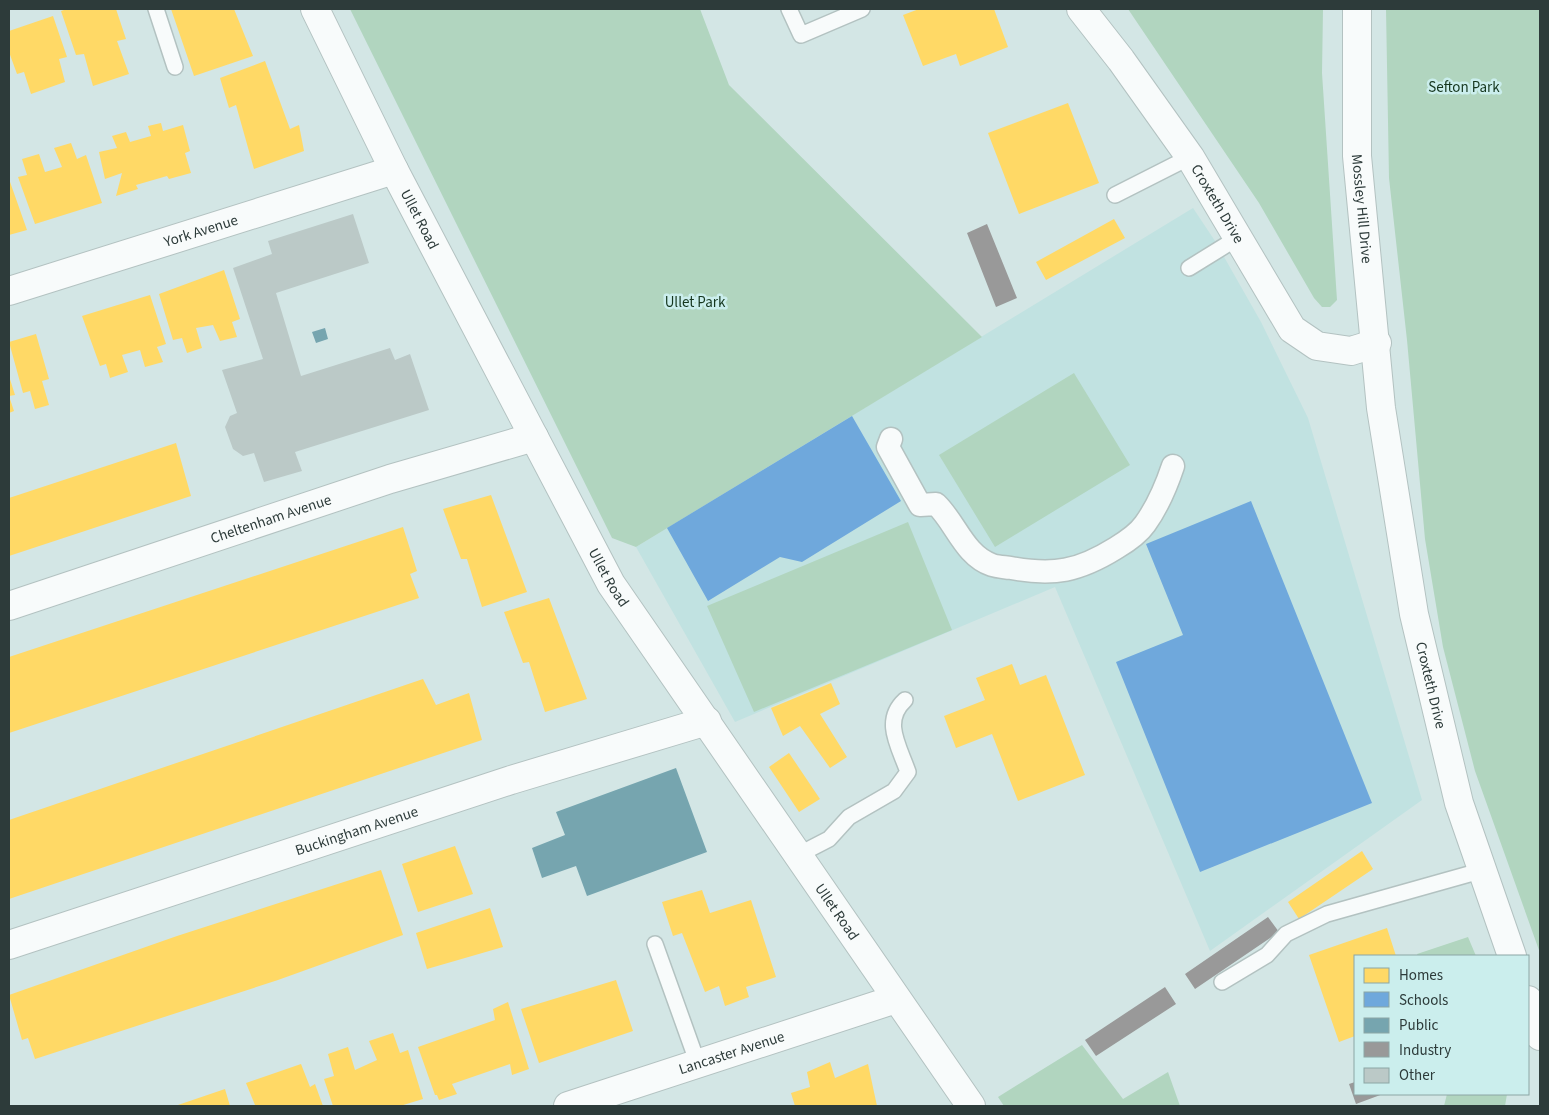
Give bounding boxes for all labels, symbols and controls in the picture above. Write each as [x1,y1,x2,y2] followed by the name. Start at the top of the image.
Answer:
[1428,77,1500,98] park label: Sefton Park
[1346,153,1378,264] street label: Mossley Hill Drive
[1186,160,1249,247] street label: Croxteth Drive
[395,186,444,253] street label: Ullet Road
[160,209,240,253] street label: York Avenue
[665,292,726,313] park label: Ullet Park
[208,489,334,549] street label: Cheltenham Avenue
[583,544,634,611] street label: Ullet Road
[1410,640,1451,731] street label: Croxteth Drive
[293,801,421,861] street label: Buckingham Avenue
[810,879,864,945] street label: Ullet Road
[1354,955,1529,1095] legend
[1399,965,1443,986] text: Homes
[1399,990,1448,1011] text: Schools
[1399,1015,1438,1036] text: Public
[676,1026,787,1080] street label: Lancaster Avenue
[1399,1040,1451,1061] text: Industry
[1399,1065,1436,1086] text: Other

